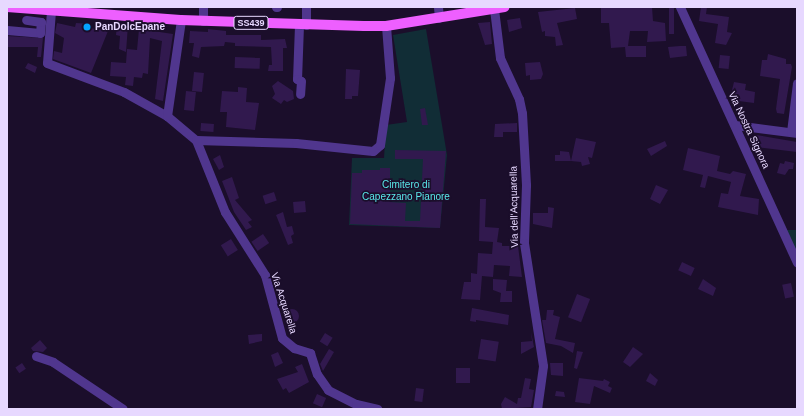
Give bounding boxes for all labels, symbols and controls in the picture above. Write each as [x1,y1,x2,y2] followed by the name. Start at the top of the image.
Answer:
[233,16,269,30] road number: SS439
[95,21,165,33] place label: PanDolcEpane
[82,22,92,32] marker: PanDolcEpane
[726,90,772,170] street label: Via Nostra Signora
[507,166,521,248] street label: Via dell'Acquarella
[362,178,450,202] park label: Cimitero di Capezzano Pianore
[268,271,300,335] street label: Via Acquarella

